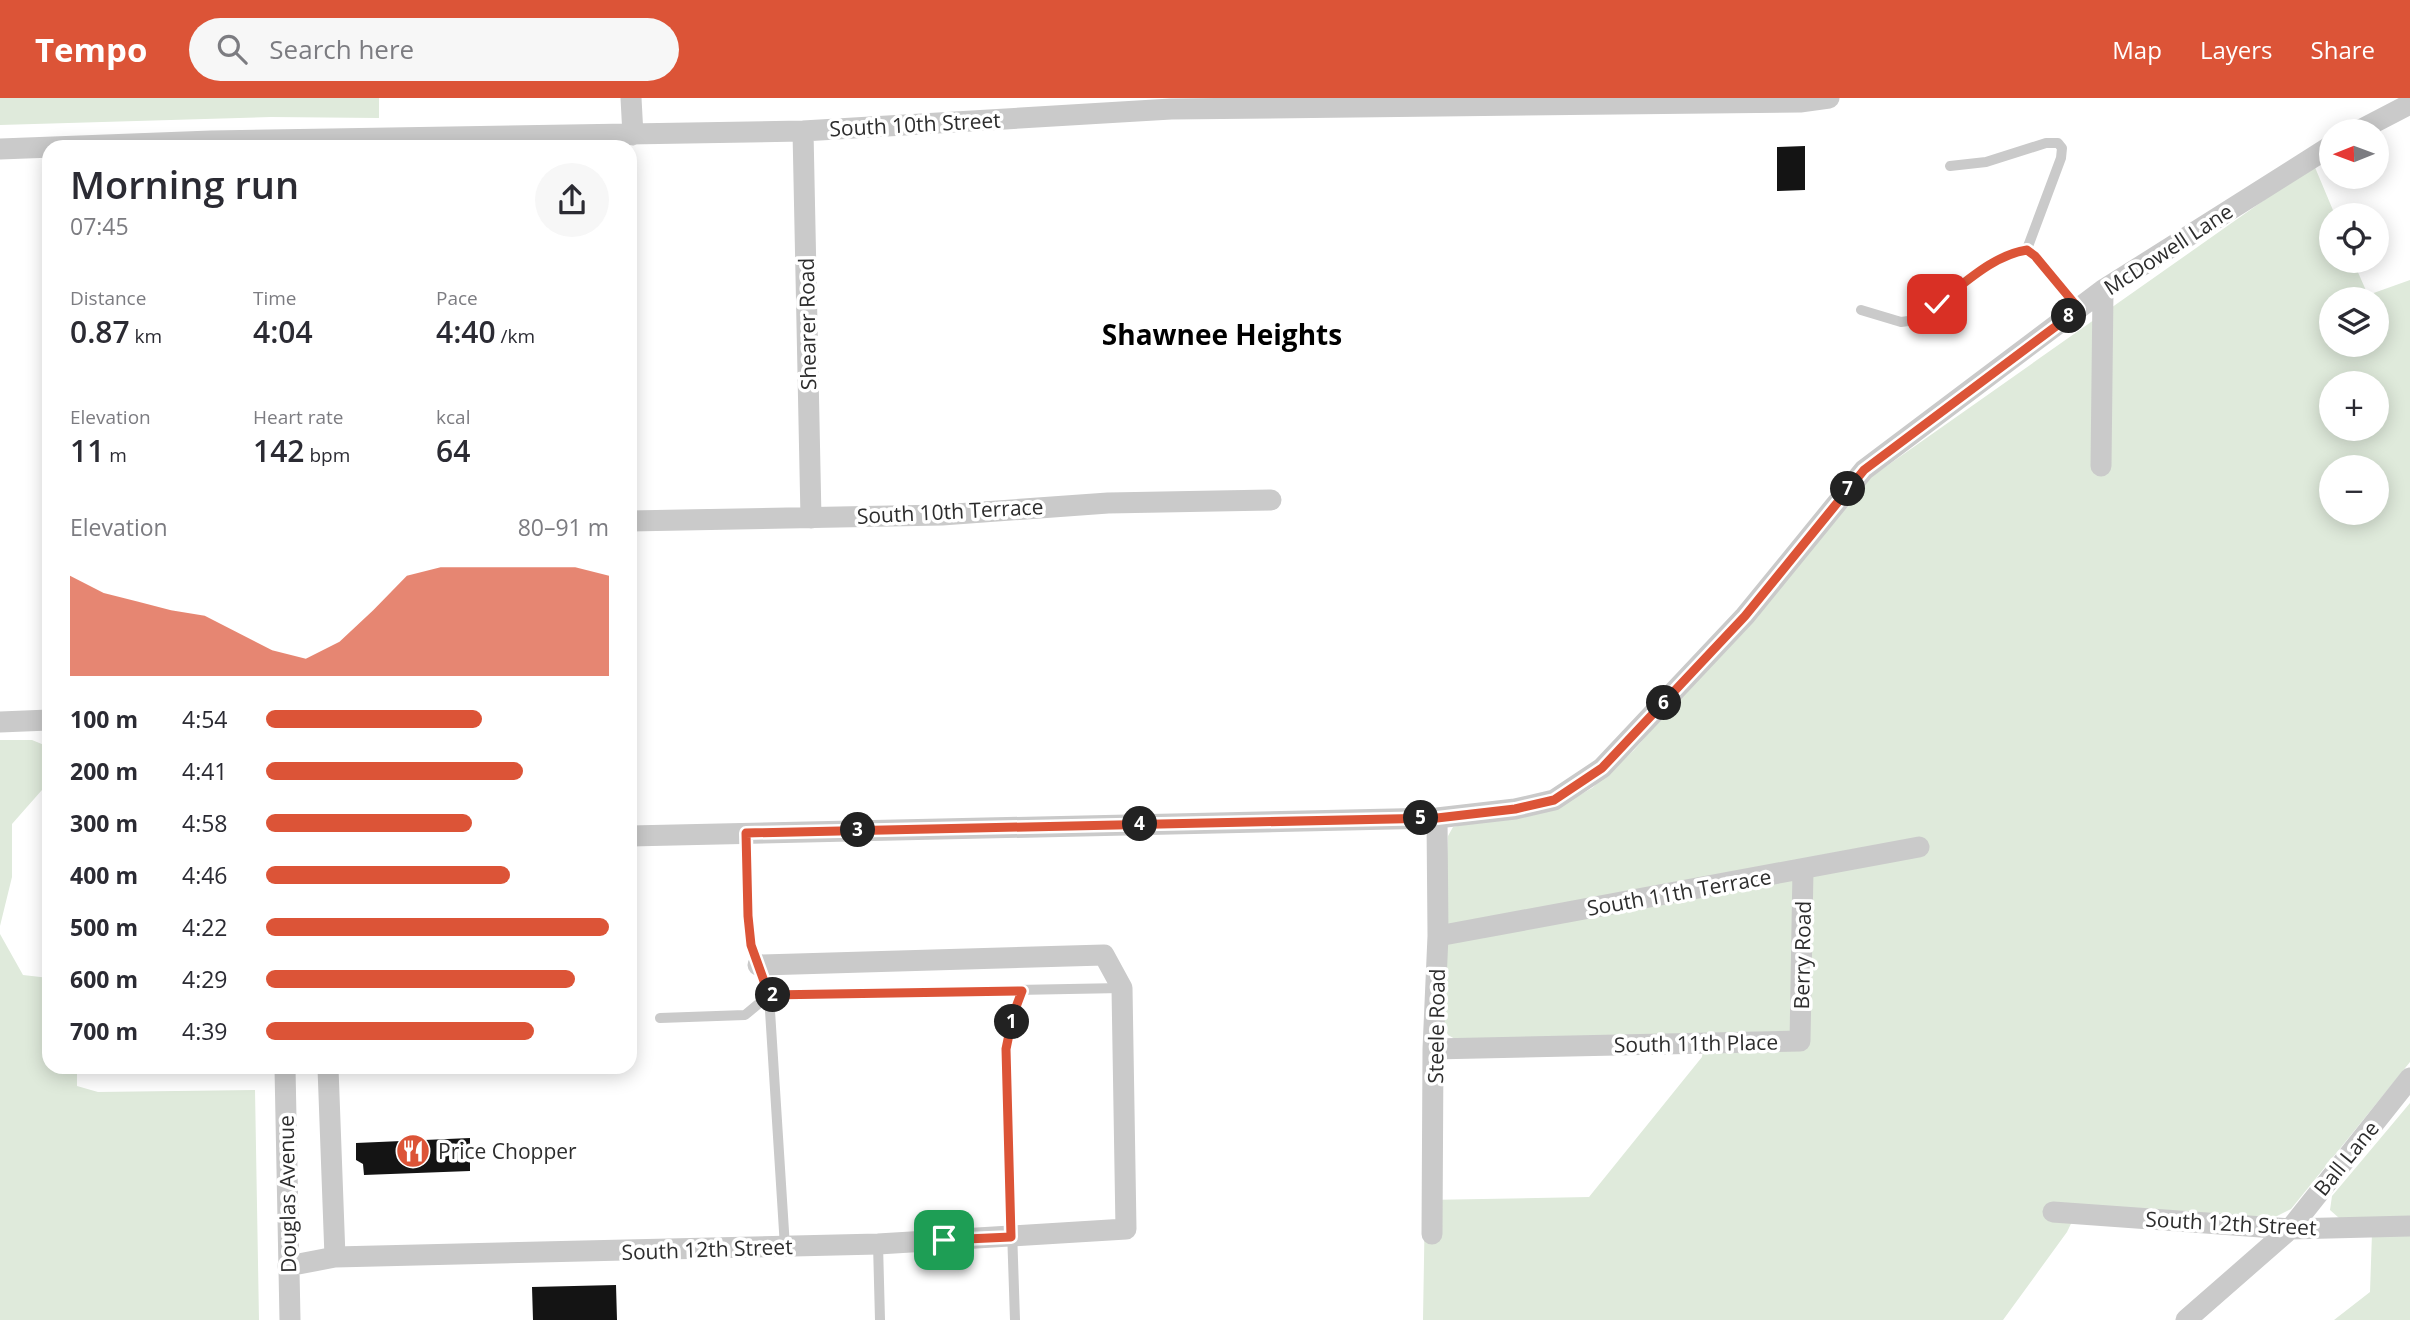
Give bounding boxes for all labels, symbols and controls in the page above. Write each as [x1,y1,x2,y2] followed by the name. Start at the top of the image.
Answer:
[189,18,679,81] search box
[35,27,147,72] text: Tempo
[213,30,251,68] icon: search
[269,31,414,67] text: Search here
[2112,33,2162,66] text: Map
[2200,33,2273,66] text: Layers
[2311,33,2375,66] text: Share
[829,106,1001,142] street label: South 10th Street
[2319,119,2389,189] north arrow
[2319,119,2389,525] map controls
[70,158,299,210] text: Morning run
[535,163,609,237] button: share
[2098,197,2238,301] street label: McDowell Lane
[2319,203,2389,273] button: locate
[70,210,129,242] text: 07:45
[792,258,822,390] street label: Shearer Road
[1907,274,1967,334] pin
[70,285,146,311] text: Distance
[253,285,297,311] text: Time
[436,285,478,311] text: Pace
[1918,285,1956,323] icon: check
[2319,287,2389,357] button: layers
[2052,298,2086,333] pin: 8
[2063,302,2074,328] text: 8
[70,311,130,352] text: 0.87
[253,311,313,352] text: 4:04
[436,311,496,352] text: 4:40
[1102,315,1342,353] district label: Shawnee Heights
[130,323,162,349] text: km
[496,323,535,349] text: /km
[2319,371,2389,441] button: +
[70,404,151,430] text: Elevation
[253,404,343,430] text: Heart rate
[436,404,470,430] text: kcal
[70,430,104,471] text: 11
[253,430,304,471] text: 142
[436,430,470,471] text: 64
[104,442,127,468] text: m
[304,442,350,468] text: bpm
[2319,455,2389,525] button: −
[1830,472,1866,506] pin: 7
[1842,475,1853,501] text: 7
[856,492,1044,530] street label: South 10th Terrace
[70,511,168,543] text: Elevation
[518,511,609,543] text: 80–91 m
[1646,686,1682,720] pin: 6
[1658,689,1669,715] text: 6
[70,703,138,735] text: 100 m
[182,703,228,735] text: 4:54
[70,755,138,787] text: 200 m
[182,755,228,787] text: 4:41
[1404,800,1438,836] pin: 5
[1415,804,1426,830] text: 5
[1122,806,1158,842] pin: 4
[70,807,138,839] text: 300 m
[182,807,228,839] text: 4:58
[1134,810,1145,836] text: 4
[840,812,876,848] pin: 3
[852,816,863,842] text: 3
[70,859,138,891] text: 400 m
[182,859,228,891] text: 4:46
[1585,862,1773,922] street label: South 11th Terrace
[1787,900,1817,1010] street label: Berry Road
[70,911,138,943] text: 500 m
[182,911,228,943] text: 4:22
[70,963,138,995] text: 600 m
[182,963,228,995] text: 4:29
[1421,968,1451,1084] street label: Steele Road
[756,978,790,1012] pin: 2
[767,981,778,1007] text: 2
[995,1004,1030,1040] pin: 1
[1006,1008,1017,1034] text: 1
[70,1015,138,1047] text: 700 m
[182,1015,228,1047] text: 4:39
[1614,1028,1778,1058] street label: South 11th Place
[272,1115,302,1273] street label: Douglas Avenue
[2307,1115,2385,1201] street label: Ball Lane
[394,1132,432,1170] restaurant icon: Price Chopper
[438,1137,577,1165] place label: Price Chopper
[2145,1205,2317,1241] street label: South 12th Street
[914,1210,974,1270] pin
[925,1221,963,1259] icon: arrive
[621,1232,793,1266] street label: South 12th Street

